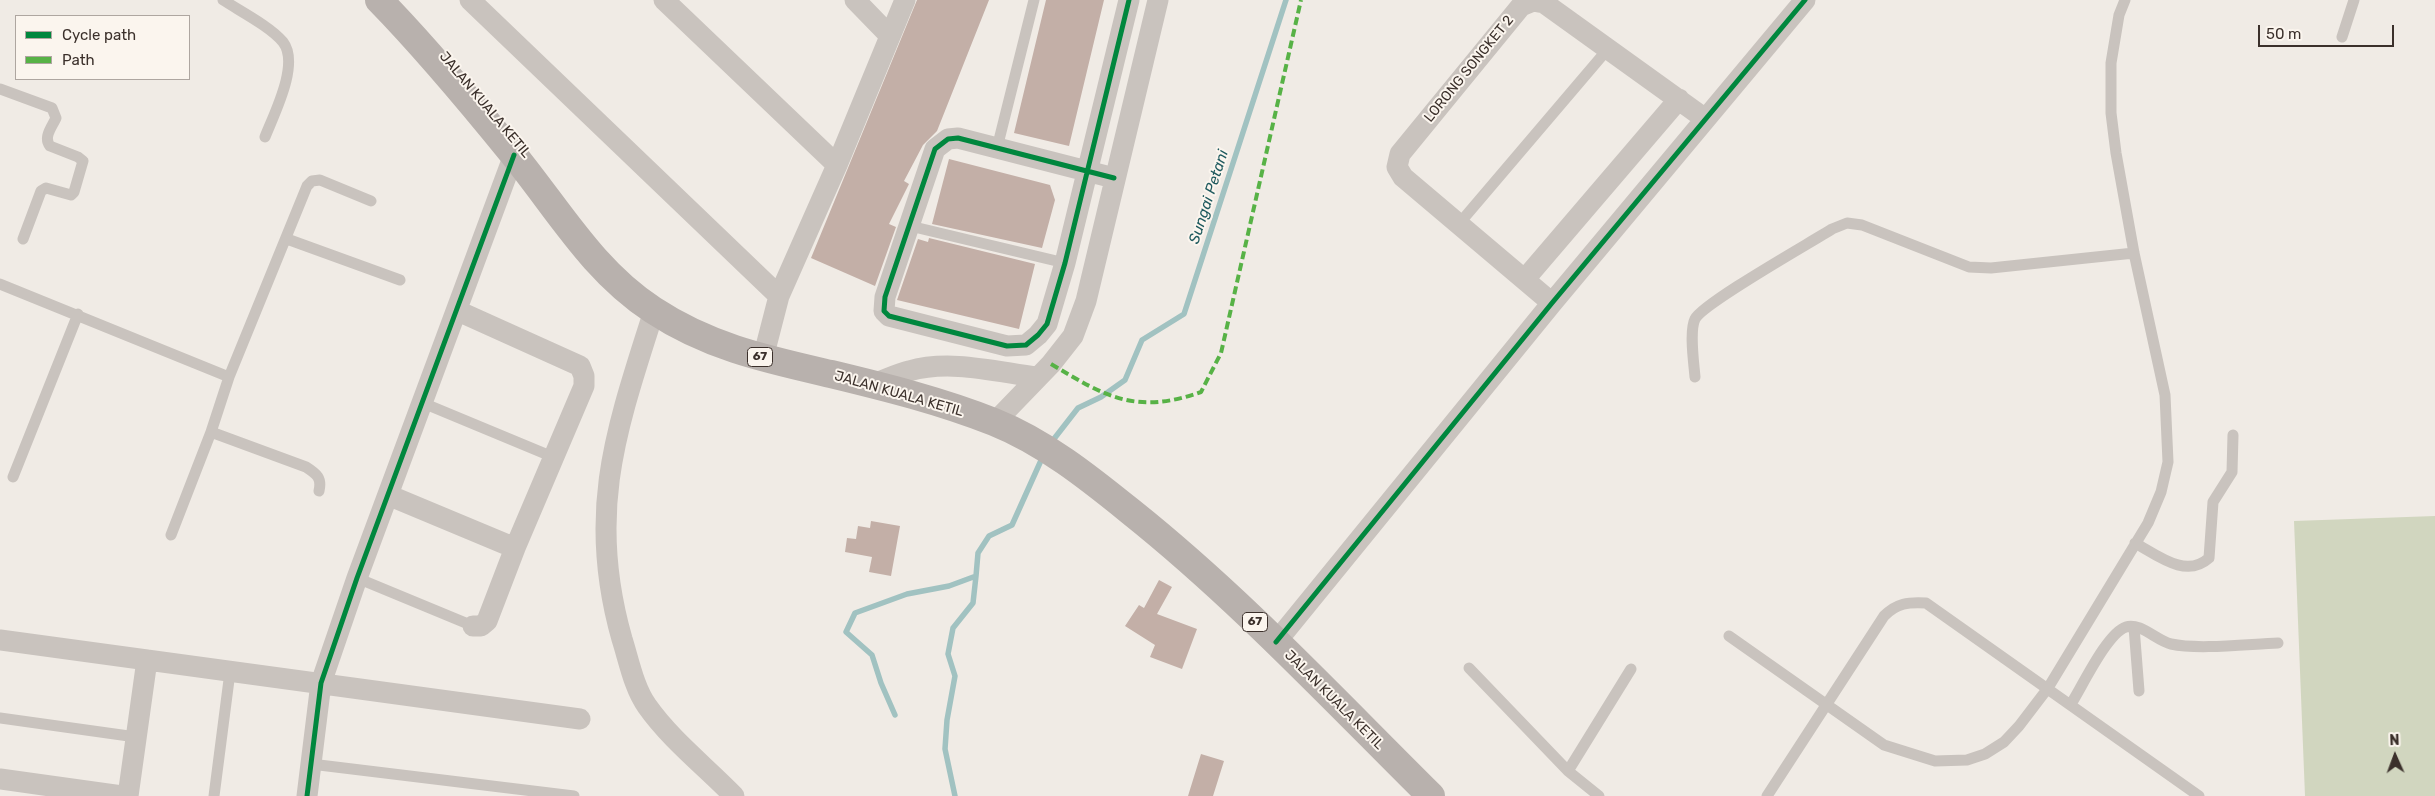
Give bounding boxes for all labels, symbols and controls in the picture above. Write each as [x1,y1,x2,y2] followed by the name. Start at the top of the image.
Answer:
[1421,12,1517,126] street label: LORONG SONGKET 2
[15,15,190,80] legend
[2260,15,2396,47] scale bar
[2266,25,2301,43] text: 50 m
[62,26,136,44] text: Cycle path
[436,49,534,161] street label: JALAN KUALA KETIL
[62,51,95,69] text: Path
[1185,148,1233,246] water label: Sungai Petani
[748,348,772,367] road number: 67
[833,368,965,420] street label: JALAN KUALA KETIL
[1242,612,1268,632] road number: 67
[1281,647,1387,753] street label: JALAN KUALA KETIL
[2370,731,2420,781] north arrow
[2389,732,2400,749] text: N

